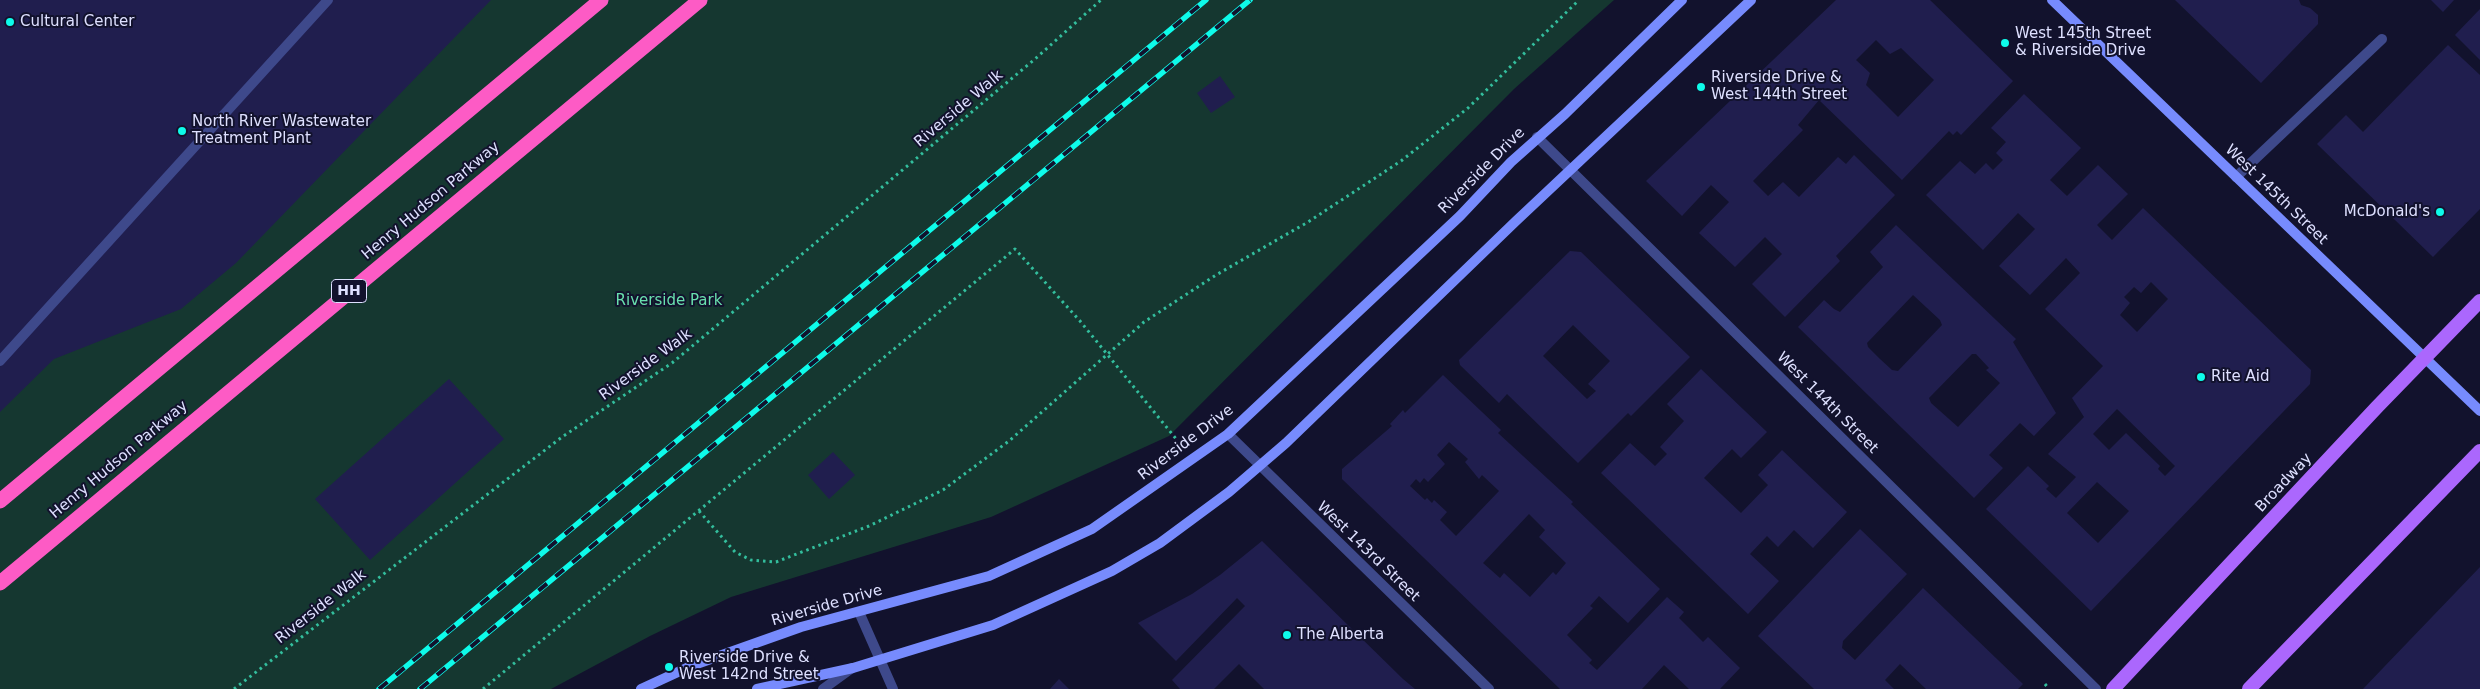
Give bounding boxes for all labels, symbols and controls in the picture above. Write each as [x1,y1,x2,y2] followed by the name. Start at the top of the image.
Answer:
[20,13,134,31] place label: Cultural Center
[4,16,16,28] marker: Cultural Center
[2015,25,2151,60] place label: West 145th Street & Riverside Drive
[1999,37,2011,49] marker: West 145th Street & Riverside Drive
[911,67,1007,151] street label: Riverside Walk
[1711,69,1847,104] place label: Riverside Drive & West 144th Street
[1695,81,1707,93] marker: Riverside Drive & West 144th Street
[192,113,371,148] place label: North River Wastewater Treatment Plant
[1435,124,1529,218] street label: Riverside Drive
[176,125,188,137] marker: North River Wastewater Treatment Plant
[359,138,503,264] street label: Henry Hudson Parkway
[2221,141,2331,249] street label: West 145th Street
[2344,203,2430,221] place label: McDonald's
[2434,206,2446,218] marker: McDonald's
[332,280,366,302] road number: HH
[616,292,722,310] park label: Riverside Park
[596,325,696,405] street label: Riverside Walk
[1773,349,1881,457] street label: West 144th Street
[2211,368,2269,386] place label: Rite Aid
[2195,371,2207,383] marker: Rite Aid
[47,397,191,523] street label: Henry Hudson Parkway
[1135,401,1237,485] street label: Riverside Drive
[2252,450,2316,516] street label: Broadway
[1313,498,1423,606] street label: West 143rd Street
[272,566,370,648] street label: Riverside Walk
[770,582,884,630] street label: Riverside Drive
[1297,626,1384,644] place label: The Alberta
[1281,629,1293,641] marker: The Alberta
[679,649,819,684] place label: Riverside Drive & West 142nd Street
[663,661,675,673] marker: Riverside Drive & West 142nd Street

